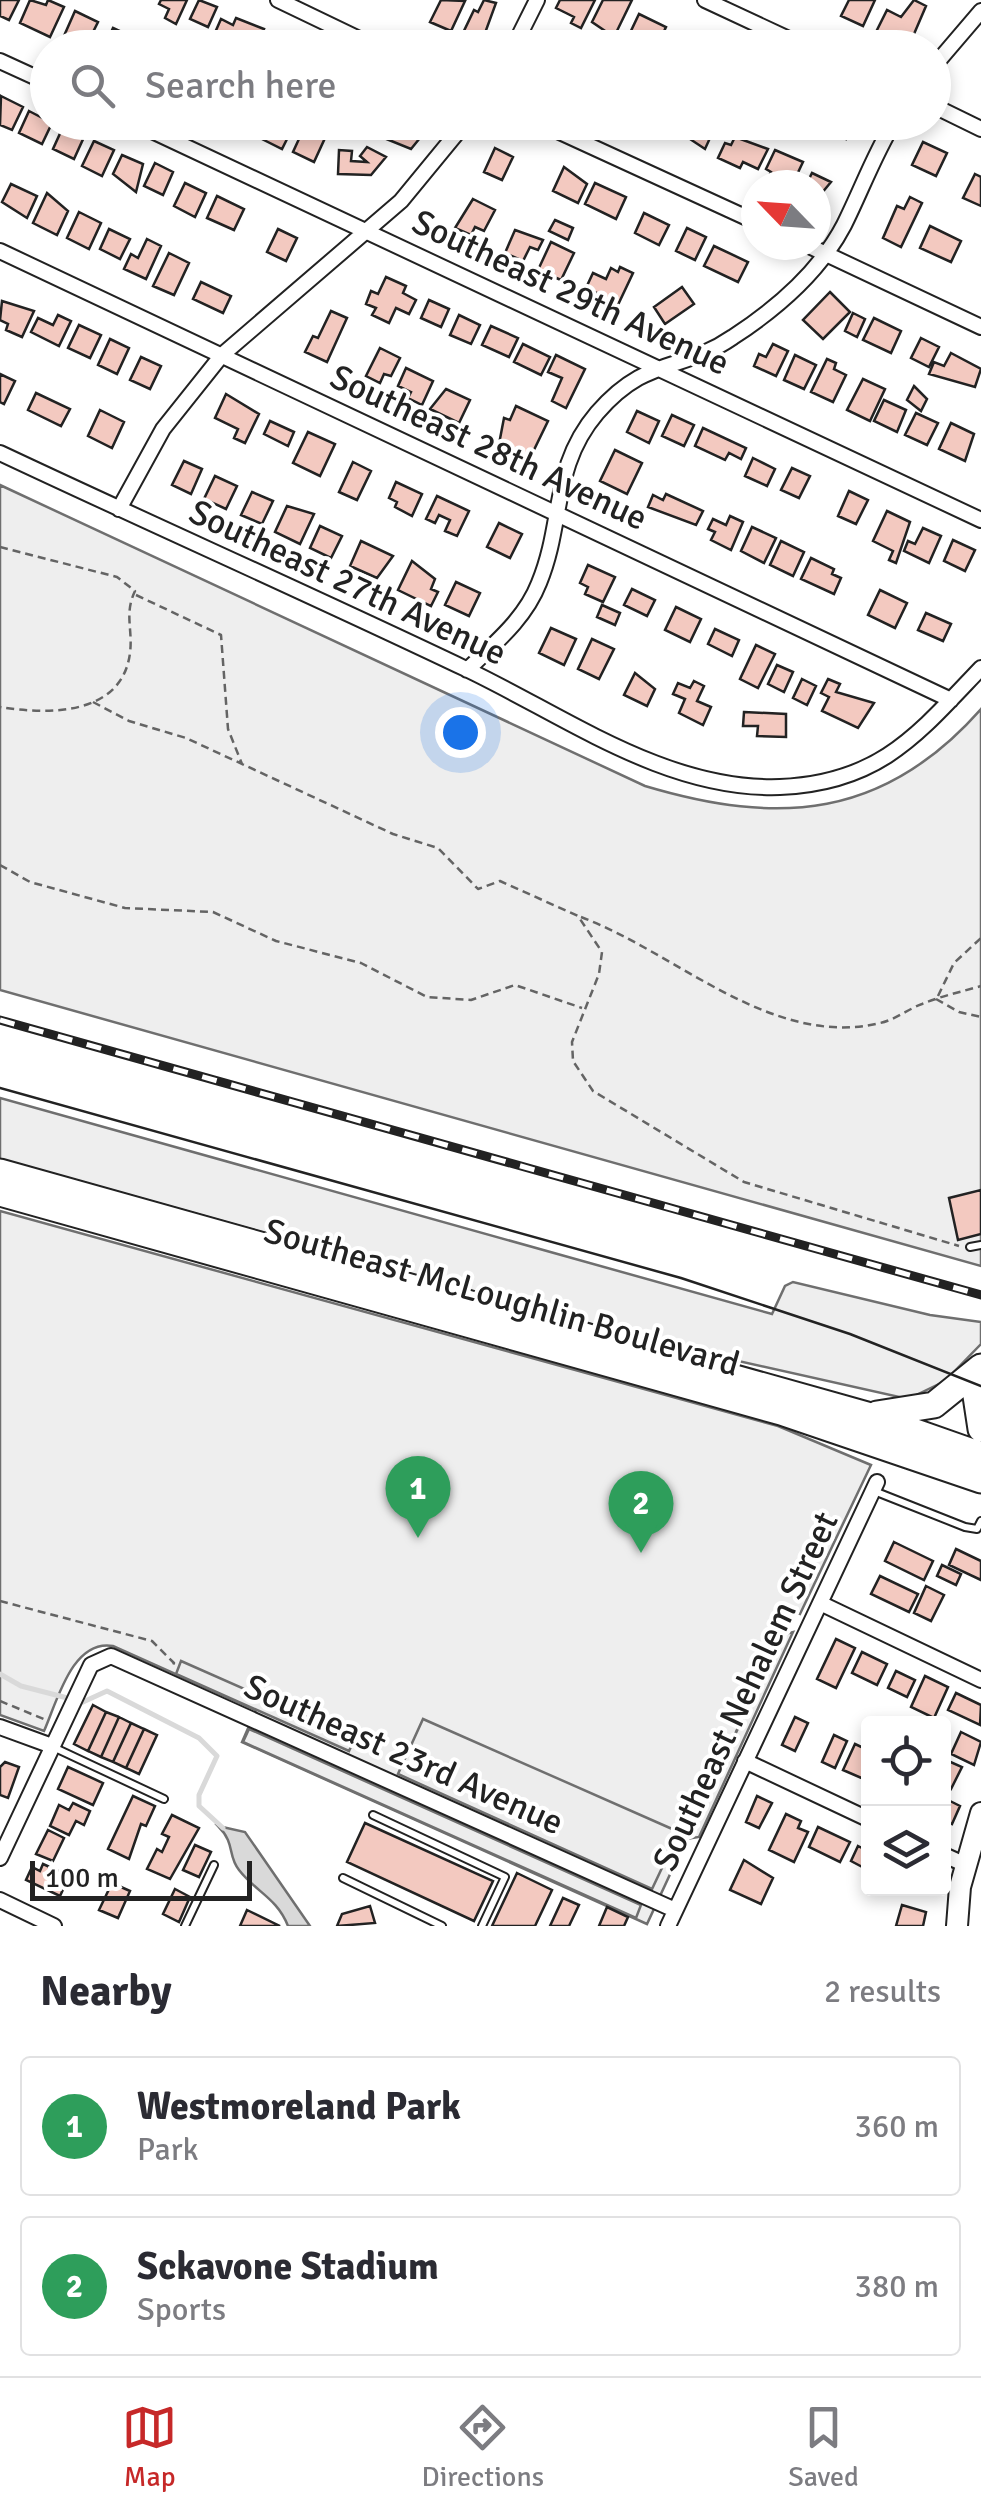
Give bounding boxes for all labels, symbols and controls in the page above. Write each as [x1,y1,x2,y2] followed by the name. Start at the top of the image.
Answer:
[30,30,951,140] search box
[65,58,120,113] icon: search
[145,62,337,109] text: Search here
[741,170,831,260] north arrow
[405,200,736,385] street label: Southeast 29th Avenue
[323,355,654,540] street label: Southeast 28th Avenue
[182,490,513,675] street label: Southeast 27th Avenue
[435,707,486,758] your location
[259,1209,744,1386] street label: Southeast McLoughlin Boulevard
[386,1456,450,1538] pin: 1
[608,1470,674,1553] pin: 2
[643,1505,848,1877] street label: Southeast Nehalem Street
[238,1665,570,1844] street label: Southeast 23rd Avenue
[861,1716,951,1896] map controls
[861,1716,951,1806] button: locate
[861,1806,951,1896] button: layers
[30,1856,252,1900] scale bar
[45,1861,119,1895] text: 100 m
[40,1966,172,2017] text: Nearby
[824,1972,941,2011] text: 2 results
[137,2083,461,2130] text: Westmoreland Park
[66,2107,83,2146] text: 1
[855,2107,939,2146] text: 360 m
[137,2130,199,2169] text: Park
[137,2243,439,2290] text: Sckavone Stadium
[66,2267,83,2306] text: 2
[855,2267,939,2306] text: 380 m
[137,2290,226,2329] text: Sports
[122,2400,177,2494] tab: Map
[422,2400,544,2494] tab: Directions
[788,2400,859,2494] tab: Saved

